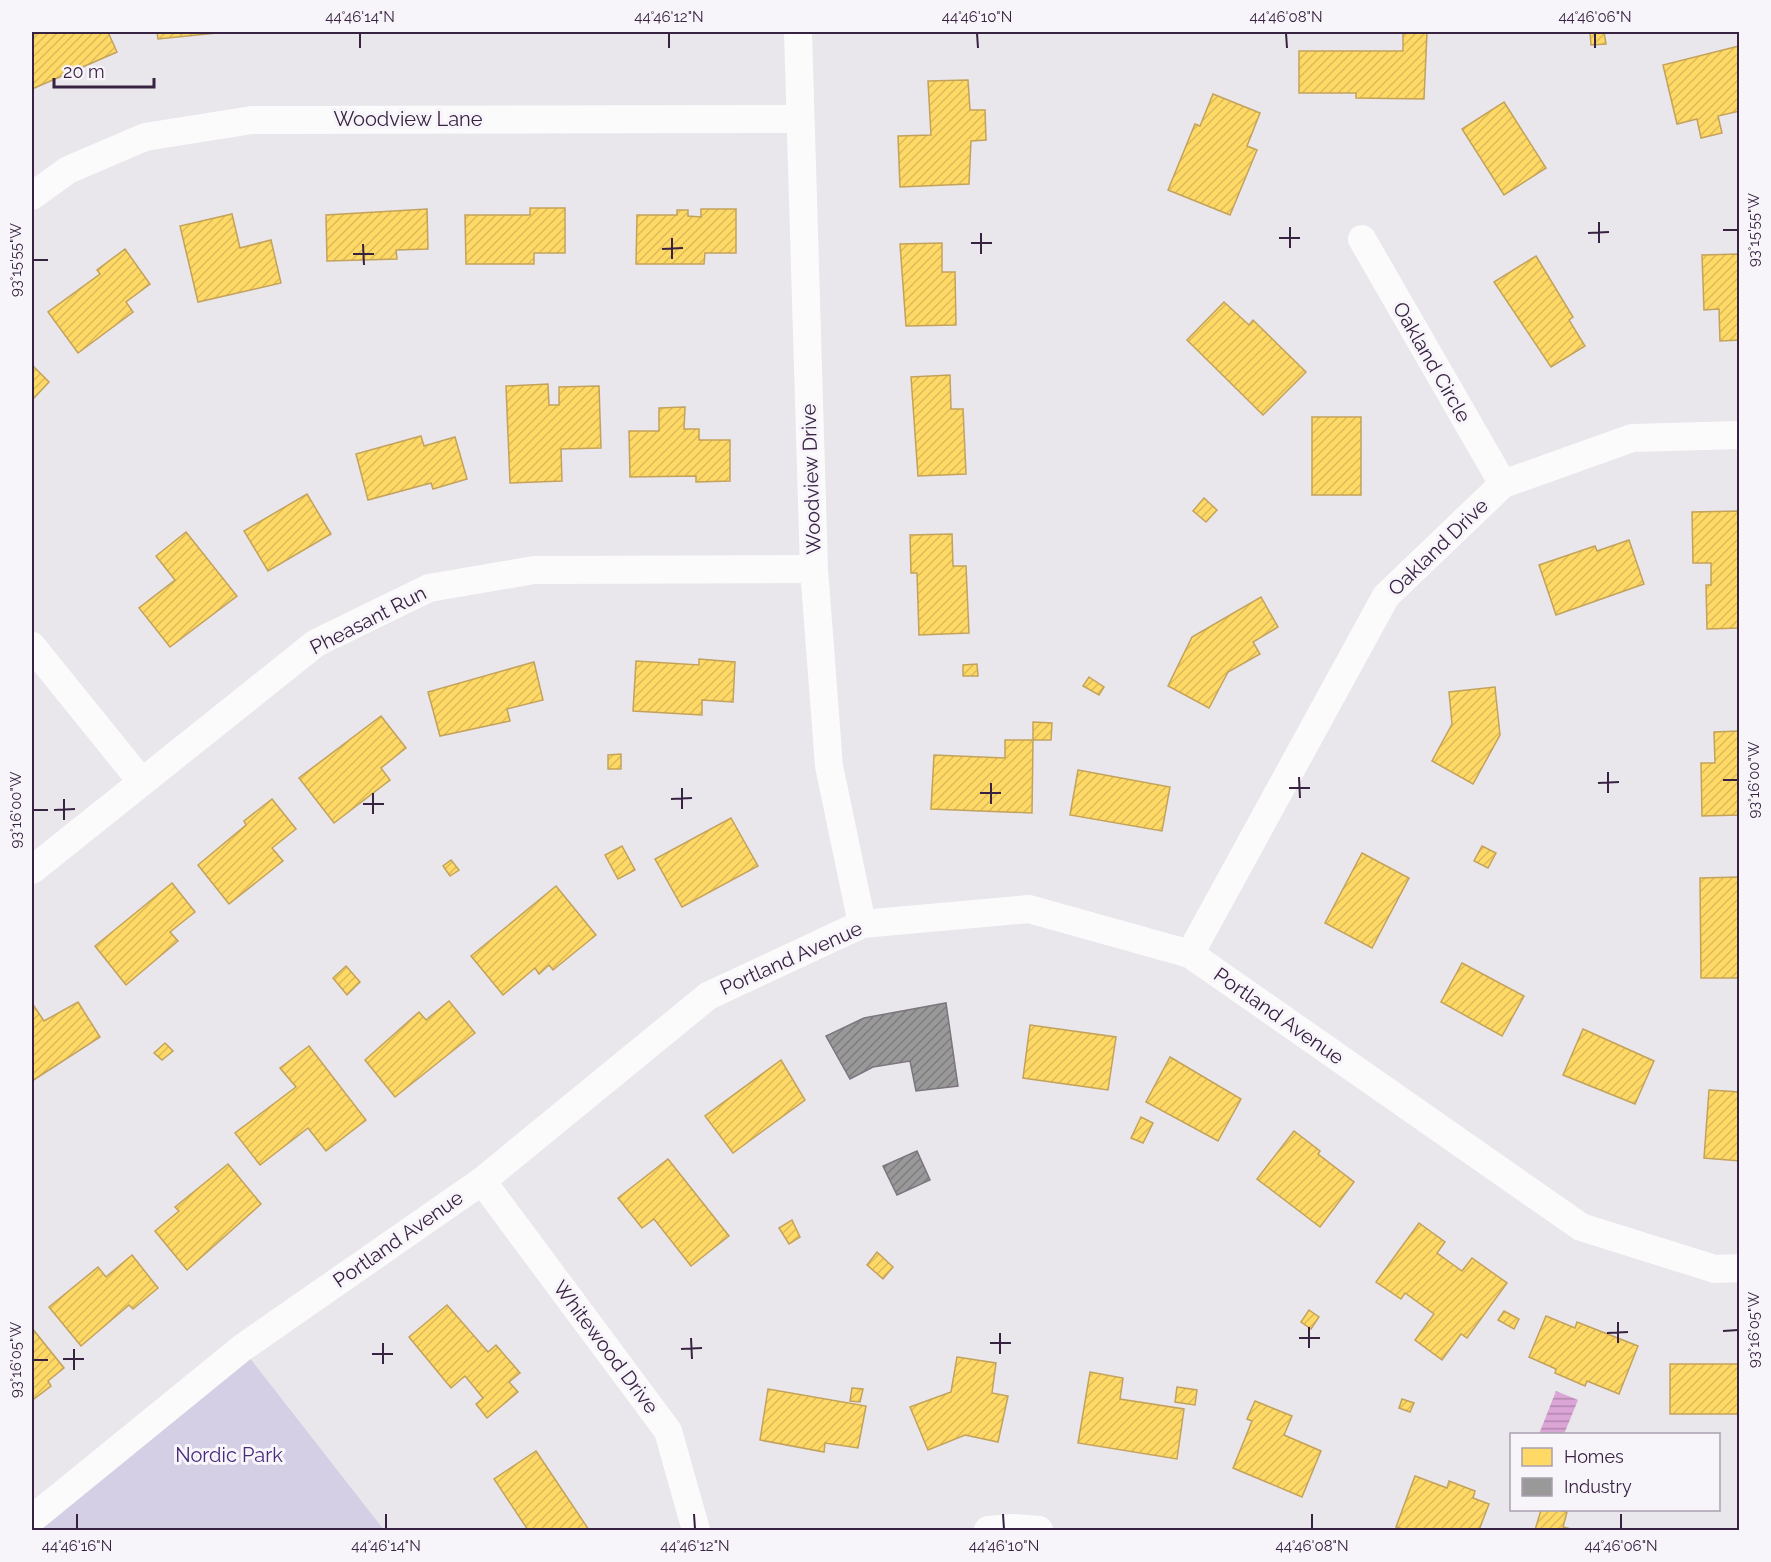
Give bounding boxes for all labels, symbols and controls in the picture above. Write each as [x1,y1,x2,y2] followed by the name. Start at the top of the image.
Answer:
[325,8,395,26] text: 44°46'14"N
[634,8,704,26] text: 44°46'12"N
[942,8,1012,26] text: 44°46'10"N
[1249,8,1323,26] text: 44°46'08"N
[1558,8,1632,26] text: 44°46'06"N
[54,51,154,89] scale bar
[63,61,105,82] text: 20 m
[333,107,483,131] street label: Woodview Lane
[1745,193,1763,267] text: 93°15'55"W
[7,223,25,297] text: 93°15'55"W
[1388,298,1476,427] street label: Oakland Circle
[796,403,826,555] street label: Woodview Drive
[1383,493,1493,601] street label: Oakland Drive
[306,580,430,660] street label: Pheasant Run
[1745,741,1763,819] text: 93°16'00"W
[7,771,25,849] text: 93°16'00"W
[716,916,866,1000] street label: Portland Avenue
[1209,962,1349,1070] street label: Portland Avenue
[328,1185,468,1293] street label: Portland Avenue
[548,1276,664,1418] street label: Whitewood Drive
[1745,1292,1763,1368] text: 93°16'05"W
[7,1322,25,1398] text: 93°16'05"W
[1510,1433,1720,1511] legend
[175,1443,283,1467] park label: Nordic Park
[1564,1446,1624,1467] text: Homes
[1564,1476,1632,1497] text: Industry
[42,1537,112,1555] text: 44°46'16"N
[351,1537,421,1555] text: 44°46'14"N
[660,1537,730,1555] text: 44°46'12"N
[969,1537,1039,1555] text: 44°46'10"N
[1275,1537,1349,1555] text: 44°46'08"N
[1584,1537,1658,1555] text: 44°46'06"N

